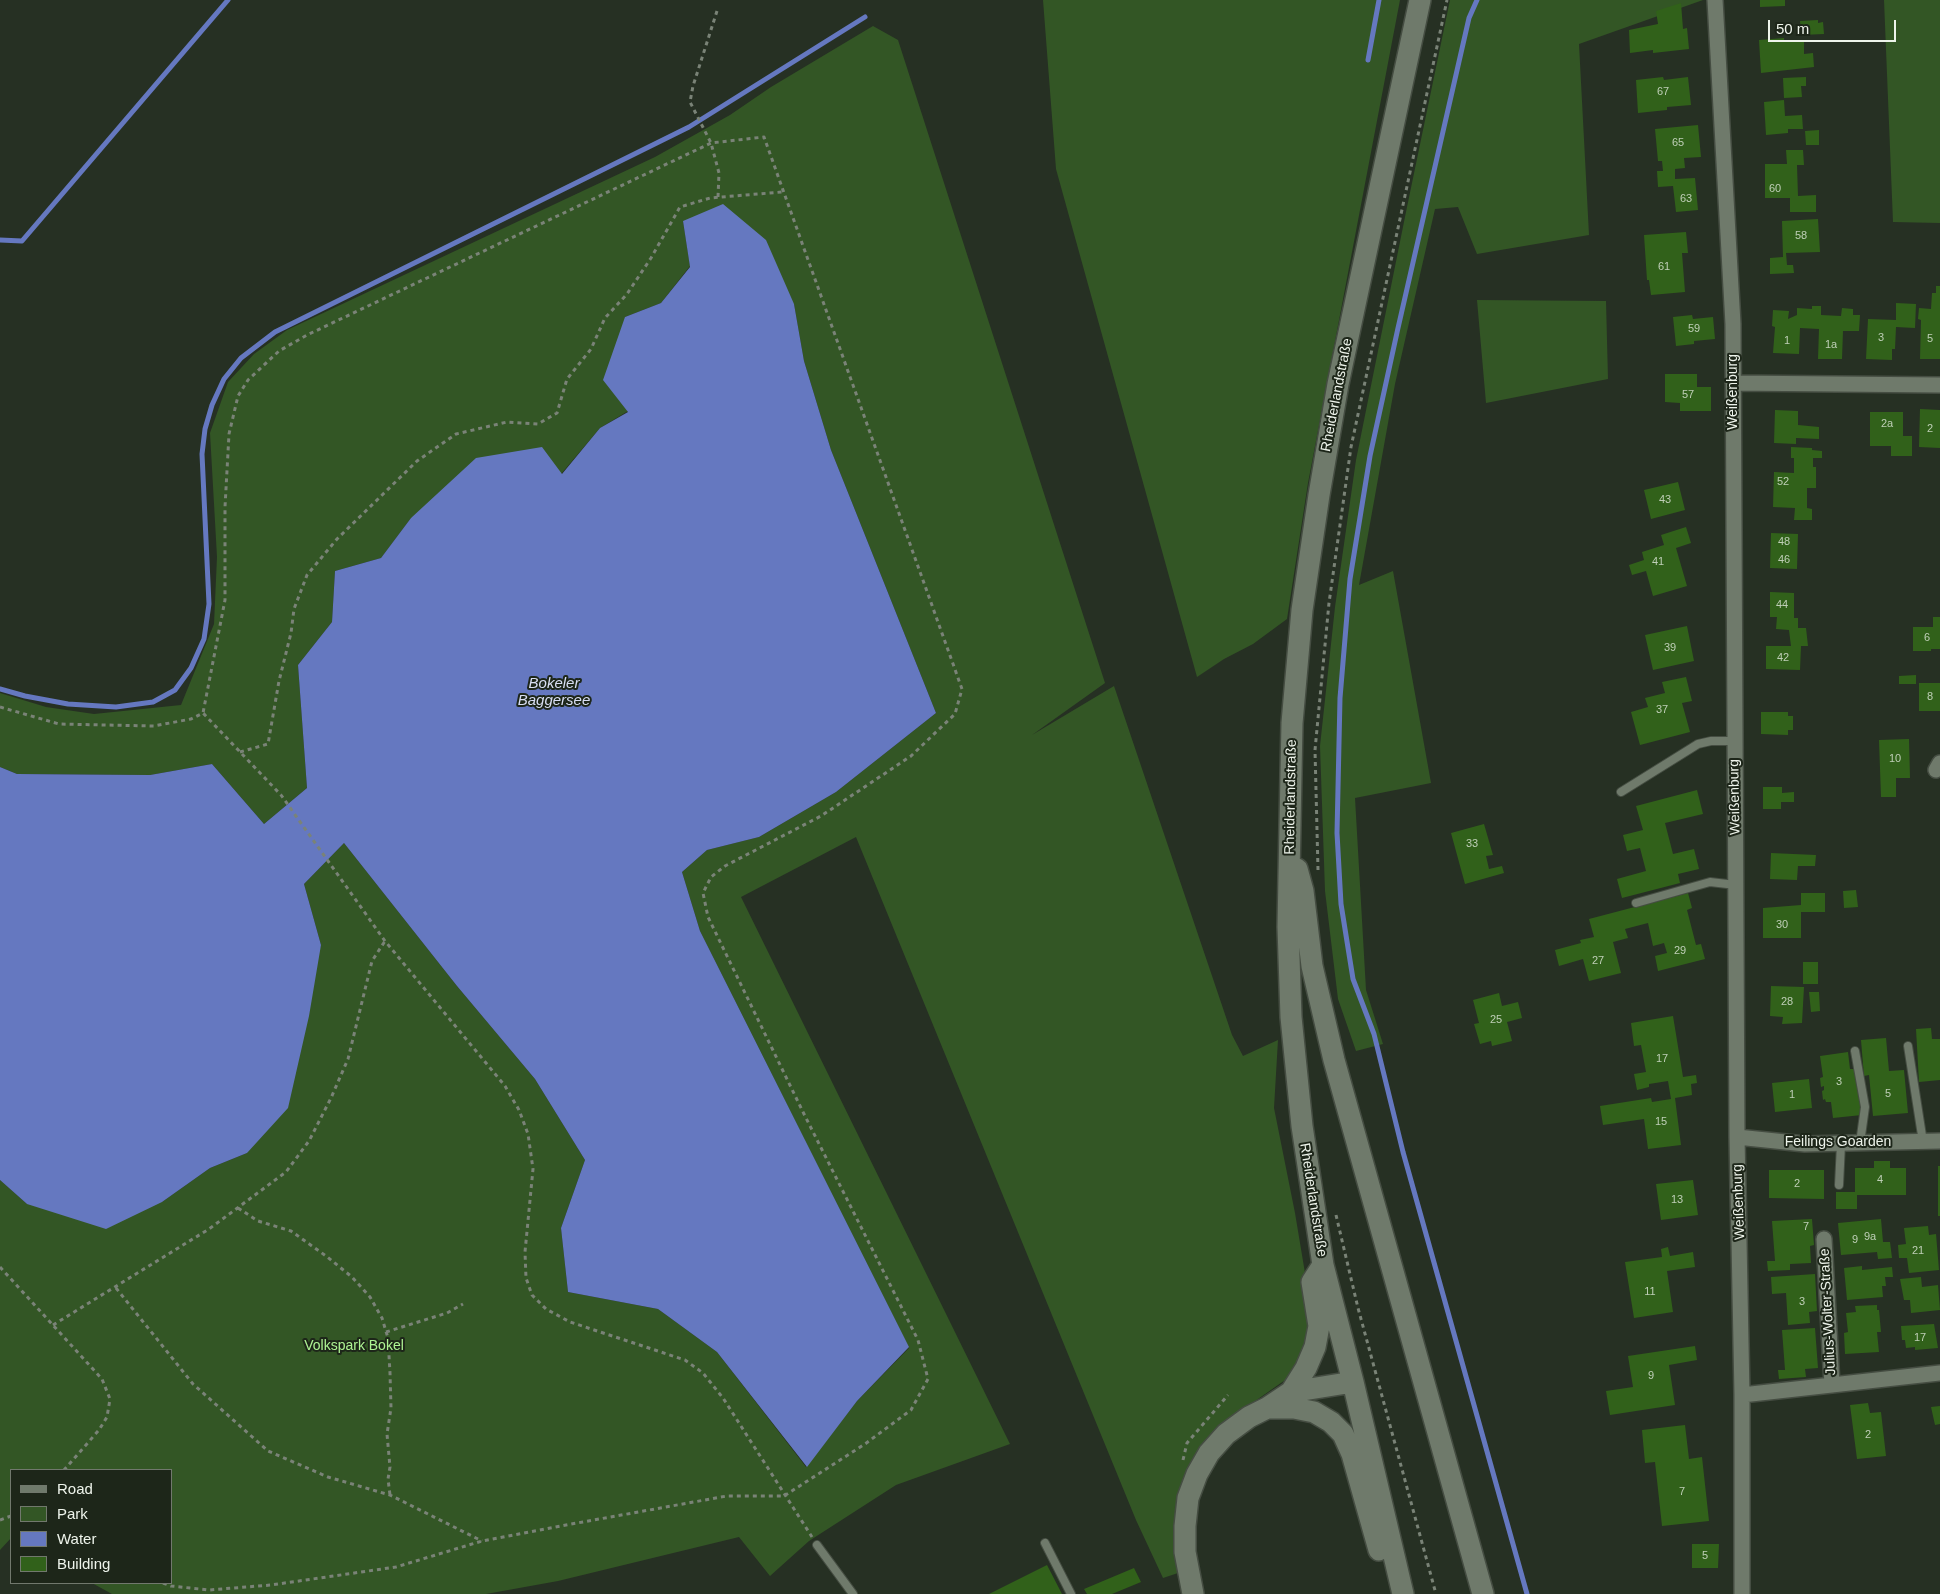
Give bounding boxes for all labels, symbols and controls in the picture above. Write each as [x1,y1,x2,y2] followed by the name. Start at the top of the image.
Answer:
[1770,10,1898,42] scale bar
[1776,20,1809,37] text: 50 m
[1657,85,1669,99] house number: 67
[1672,136,1684,150] house number: 65
[1769,182,1781,196] house number: 60
[1680,192,1692,206] house number: 63
[1795,229,1807,243] house number: 58
[1658,260,1670,274] house number: 61
[1688,322,1700,336] house number: 59
[1878,331,1884,345] house number: 3
[1927,332,1933,346] house number: 5
[1784,334,1790,348] house number: 1
[1318,337,1356,453] street label: Rheiderlandstraße
[1825,338,1837,352] house number: 1a
[1725,354,1741,430] street label: Weißenburg
[1682,388,1694,402] house number: 57
[1881,417,1893,431] house number: 2a
[1927,422,1933,436] house number: 2
[1777,475,1789,489] house number: 52
[1659,493,1671,507] house number: 43
[1778,535,1790,549] house number: 48
[1778,553,1790,567] house number: 46
[1652,555,1664,569] house number: 41
[1776,598,1788,612] house number: 44
[1924,631,1930,645] house number: 6
[1664,641,1676,655] house number: 39
[1777,651,1789,665] house number: 42
[518,675,590,710] water label: Bokeler Baggersee
[1927,690,1933,704] house number: 8
[1656,703,1668,717] house number: 37
[1282,739,1300,855] street label: Rheiderlandstraße
[1889,752,1901,766] house number: 10
[1726,759,1744,835] street label: Weißenburg
[1466,837,1478,851] house number: 33
[1776,918,1788,932] house number: 30
[1674,944,1686,958] house number: 29
[1592,954,1604,968] house number: 27
[1781,995,1793,1009] house number: 28
[1490,1013,1502,1027] house number: 25
[1656,1052,1668,1066] house number: 17
[1836,1075,1842,1089] house number: 3
[1885,1087,1891,1101] house number: 5
[1789,1088,1795,1102] house number: 1
[1655,1115,1667,1129] house number: 15
[1785,1134,1891,1150] street label: Feilings Goarden
[1296,1142,1330,1258] street label: Rheiderlandstraße
[1729,1164,1749,1240] street label: Weißenburg
[1877,1173,1883,1187] house number: 4
[1794,1177,1800,1191] house number: 2
[1671,1193,1683,1207] house number: 13
[1803,1220,1809,1234] house number: 7
[1864,1230,1876,1244] house number: 9a
[1852,1233,1858,1247] house number: 9
[1912,1244,1924,1258] house number: 21
[1816,1248,1840,1376] street label: Julius-Wolter-Straße
[1644,1285,1656,1299] house number: 11
[1799,1295,1805,1309] house number: 3
[1914,1331,1926,1345] house number: 17
[304,1338,404,1354] park label: Volkspark Bokel
[1648,1369,1654,1383] house number: 9
[1865,1428,1871,1442] house number: 2
[10,1469,172,1584] legend
[57,1480,93,1497] text: Road
[1679,1485,1685,1499] house number: 7
[57,1505,88,1522] text: Park
[57,1530,96,1547] text: Water
[1702,1549,1708,1563] house number: 5
[57,1555,110,1572] text: Building

